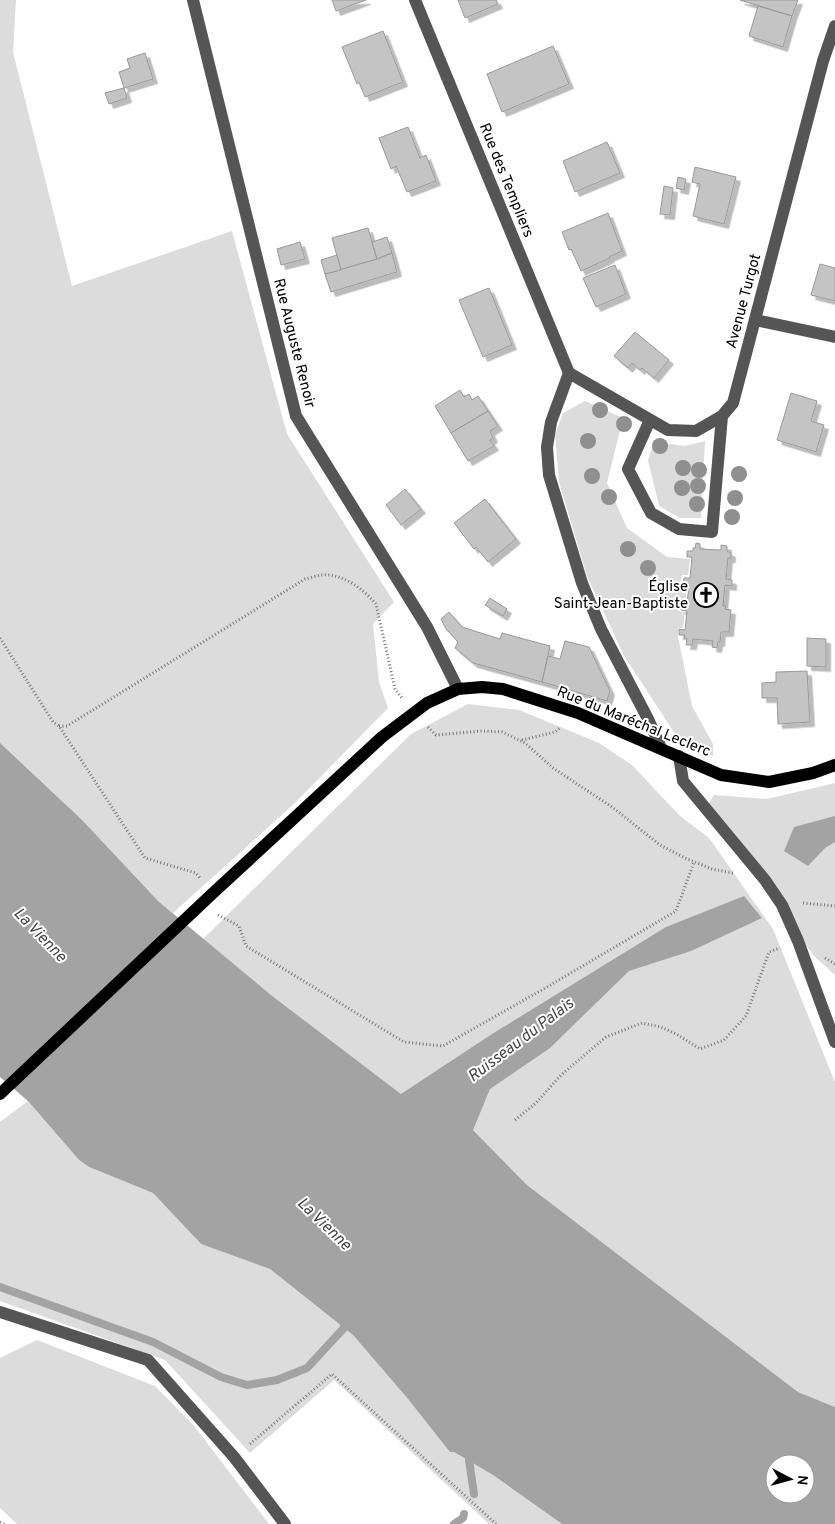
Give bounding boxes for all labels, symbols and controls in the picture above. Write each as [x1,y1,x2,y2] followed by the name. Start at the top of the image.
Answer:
[474,121,537,241] street label: Rue des Templiers
[723,252,766,351] street label: Avenue Turgot
[268,277,319,410] street label: Rue Auguste Renoir
[554,577,688,614] place label: Église Saint-Jean-Baptiste
[693,582,719,608] church icon: Église Saint-Jean-Baptiste
[554,683,713,762] street label: Rue du Maréchal Leclerc
[9,904,71,967] water label: La Vienne
[464,994,579,1087] water label: Ruisseau du Palais
[292,1194,356,1256] water label: La Vienne
[765,1454,815,1504] north arrow
[792,1474,810,1486] text: N

